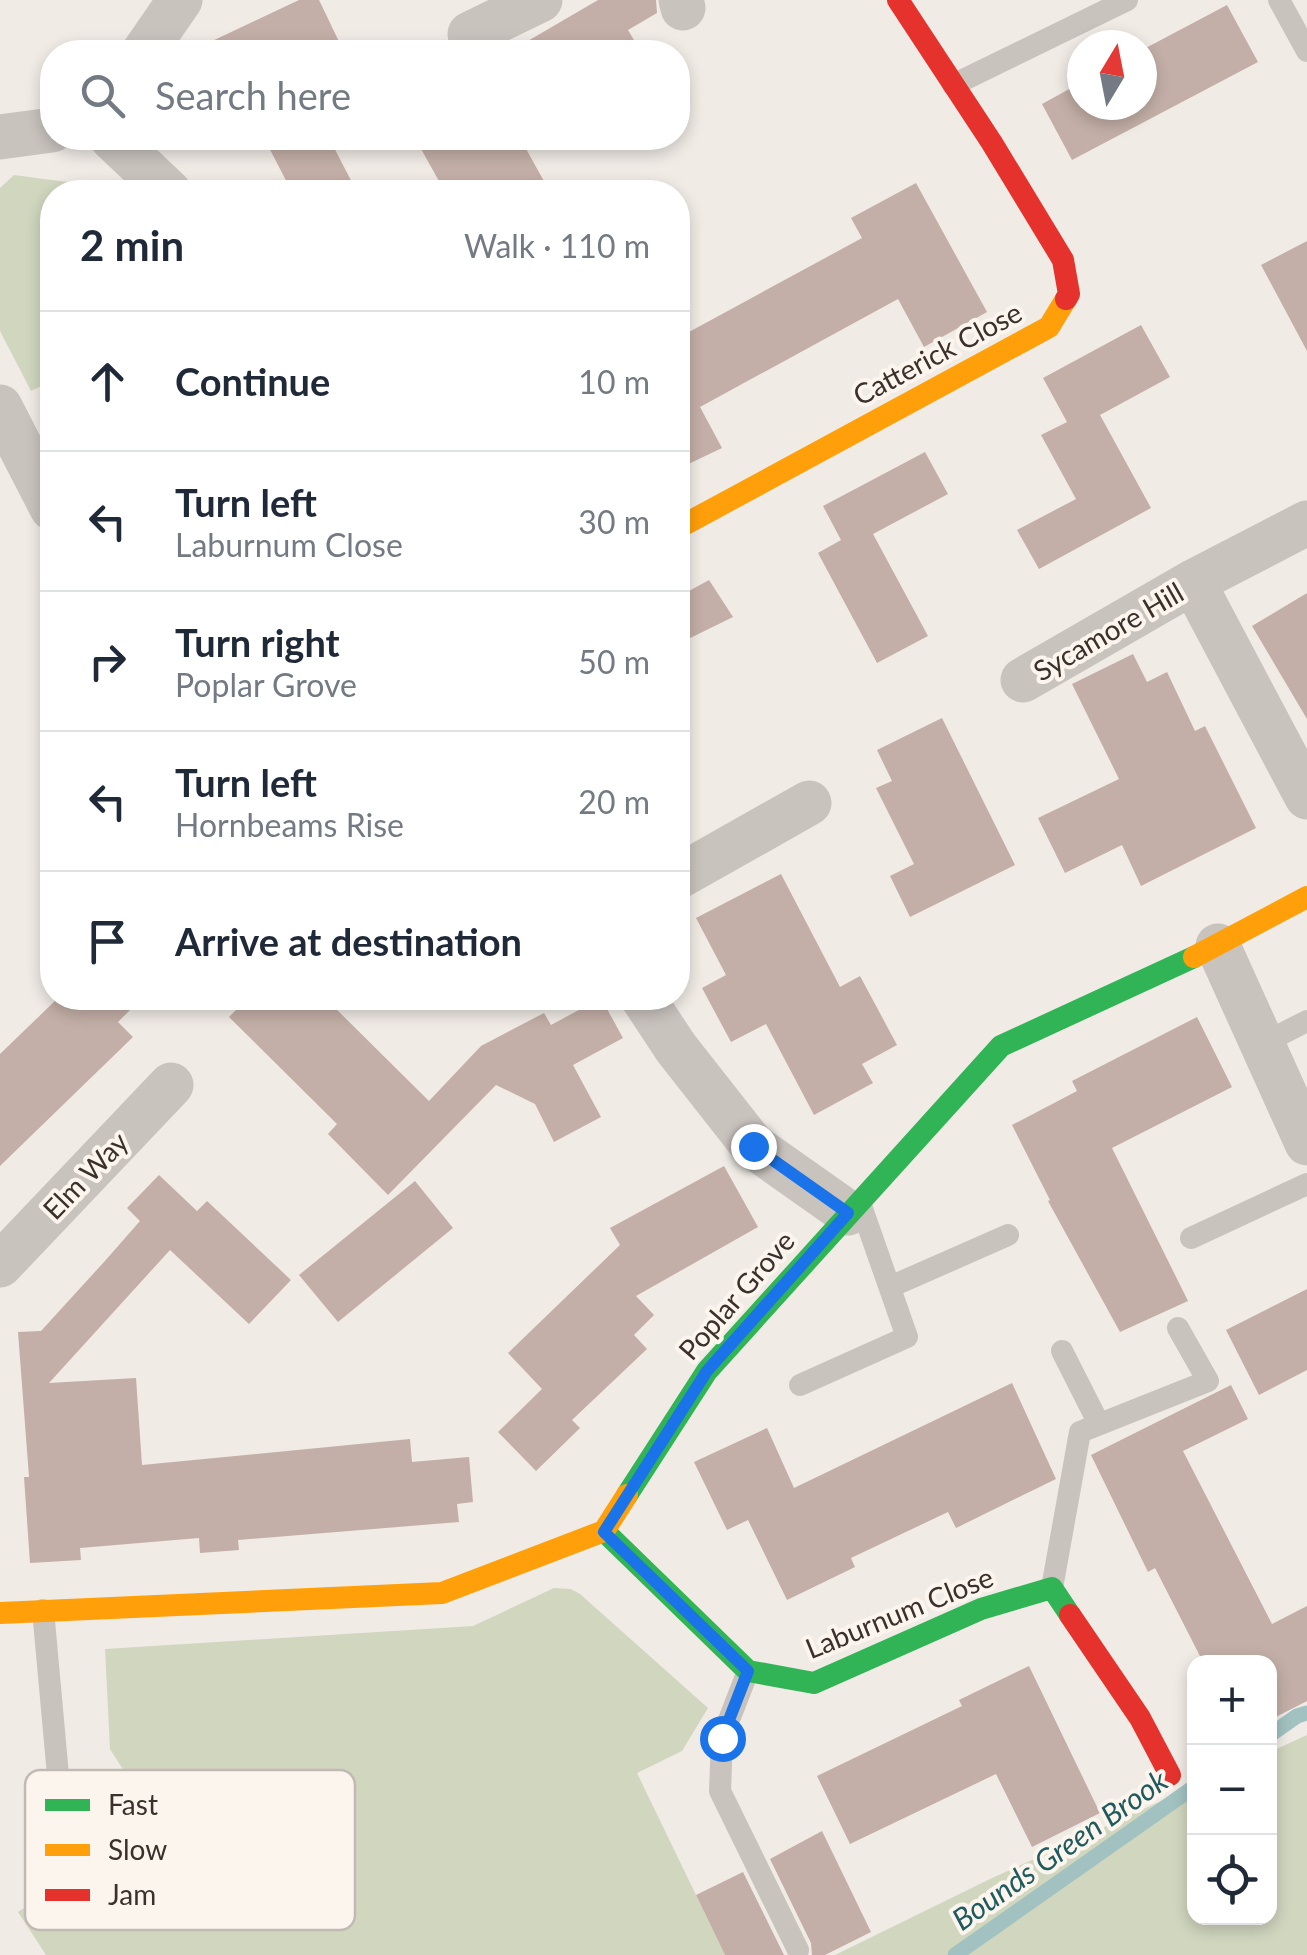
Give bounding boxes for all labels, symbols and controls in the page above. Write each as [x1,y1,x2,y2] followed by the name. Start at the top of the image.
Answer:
[1067,30,1157,120] north arrow
[40,40,690,150] search box
[75,68,130,123] icon: search
[155,72,351,118] text: Search here
[80,220,184,270] text: 2 min
[464,226,650,265] text: Walk · 110 m
[847,294,1027,412] street label: Catterick Close
[80,354,135,409] icon: ahead
[175,358,330,404] text: Continue
[578,362,650,401] text: 10 m
[175,479,317,525] text: Turn left
[80,494,135,549] icon: left
[578,502,650,541] text: 30 m
[175,525,403,564] text: Laburnum Close
[1027,574,1189,688] street label: Sycamore Hill
[175,619,340,665] text: Turn right
[80,634,135,689] icon: right
[578,642,650,681] text: 50 m
[175,665,357,704] text: Poplar Grove
[175,759,317,805] text: Turn left
[80,774,135,829] icon: left
[578,782,650,821] text: 20 m
[175,805,404,844] text: Hornbeams Rise
[80,914,135,969] icon: arrive
[175,918,522,964] text: Arrive at destination
[35,1124,135,1226] street label: Elm Way
[731,1124,777,1170] route end
[671,1224,801,1366] street label: Poplar Grove
[800,1559,998,1665] street label: Laburnum Close
[1187,1655,1277,1925] map controls
[1187,1655,1277,1745] button: +
[700,1716,746,1762] route start
[1187,1745,1277,1835] button: −
[945,1761,1174,1937] water label: Bounds Green Brook
[25,1770,355,1930] legend
[108,1787,158,1821] text: Fast
[108,1832,167,1866] text: Slow
[1187,1835,1277,1925] button: locate
[108,1877,156,1911] text: Jam

